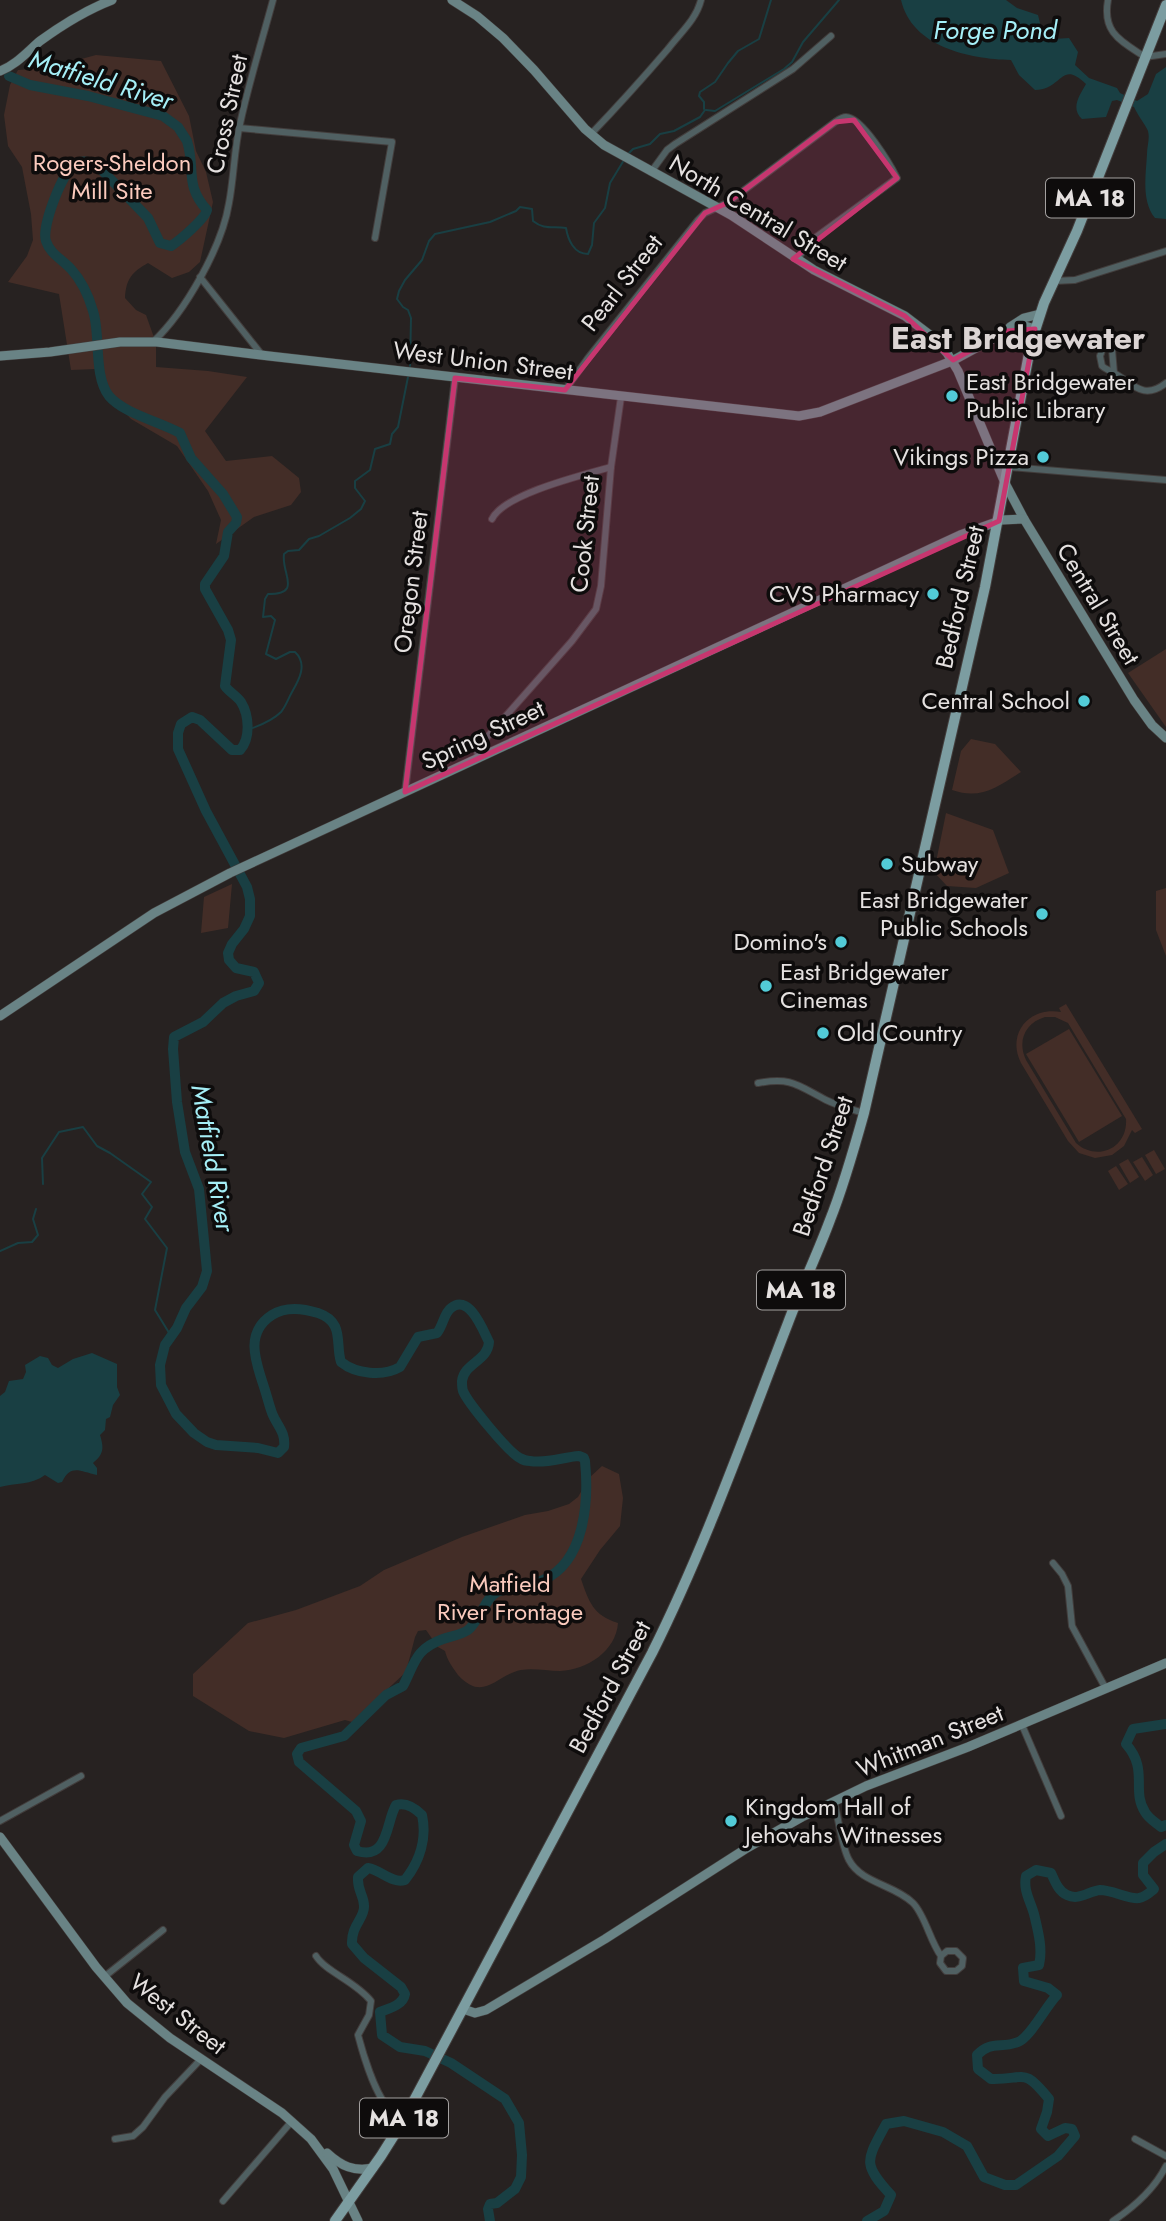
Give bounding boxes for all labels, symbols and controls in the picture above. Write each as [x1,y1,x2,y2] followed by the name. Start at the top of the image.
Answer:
[933,11,1058,49] water label: Forge Pond
[24,40,179,120] water label: Matfield River
[197,51,256,177] street label: Cross Street
[33,145,191,208] park label: Rogers-Sheldon Mill Site
[662,145,854,280] street label: North Central Street
[1046,178,1134,218] road number: MA 18
[573,227,671,339] street label: Pearl Street
[891,315,1145,361] district label: East Bridgewater
[391,332,575,389] street label: West Union Street
[966,364,1136,427] place label: East Bridgewater Public Library
[944,388,960,404] marker: East Bridgewater Public Library
[893,439,1029,474] place label: Vikings Pizza
[1035,449,1051,465] marker: Vikings Pizza
[561,473,608,594] street label: Cook Street
[384,509,437,655] street label: Oregon Street
[926,522,993,672] street label: Bedford Street
[1048,536,1149,672] street label: Central Street
[769,576,919,611] place label: CVS Pharmacy
[925,586,941,602] marker: CVS Pharmacy
[921,683,1070,718] place label: Central School
[416,691,550,778] street label: Spring Street
[1076,693,1092,709] marker: Central School
[901,846,979,881] place label: Subway
[879,856,895,872] marker: Subway
[859,882,1029,945] place label: East Bridgewater Public Schools
[1034,906,1050,922] marker: East Bridgewater Public Schools
[734,924,827,959] place label: Domino's
[833,934,849,950] marker: Domino's
[780,954,950,1017] place label: East Bridgewater Cinemas
[758,978,774,994] marker: East Bridgewater Cinemas
[837,1015,963,1050] place label: Old Country
[815,1025,831,1041] marker: Old Country
[181,1081,245,1236] water label: Matfield River
[783,1091,862,1241] street label: Bedford Street
[757,1270,845,1310] road number: MA 18
[437,1566,583,1629] park label: Matfield River Frontage
[560,1614,659,1759] street label: Bedford Street
[851,1695,1009,1786] street label: Whitman Street
[742,1789,942,1852] place label: Kingdom Hall of Jehovahs Witnesses
[723,1813,739,1829] marker: Kingdom Hall of Jehovahs Witnesses
[123,1965,234,2063] street label: West Street
[360,2098,448,2138] road number: MA 18

